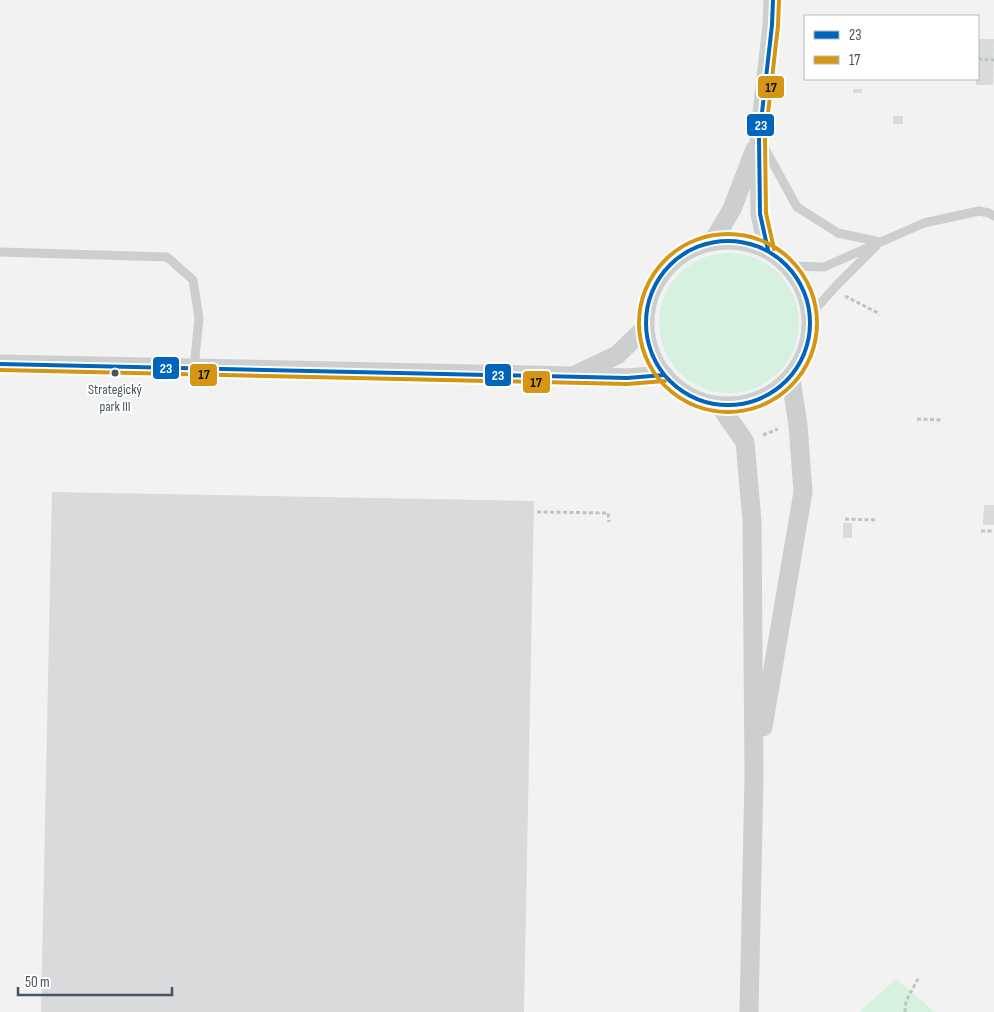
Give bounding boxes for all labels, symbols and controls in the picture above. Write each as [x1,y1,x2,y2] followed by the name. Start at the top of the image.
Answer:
[804,15,979,80] legend
[849,26,862,45] text: 23
[849,51,860,70] text: 17
[757,75,785,99] line badge: 17
[765,79,778,96] text: 17
[746,113,775,137] line badge: 23
[755,117,767,134] text: 23
[152,356,180,380] line badge: 23
[160,360,172,377] text: 23
[189,363,218,387] line badge: 17
[484,363,512,387] line badge: 23
[198,366,211,383] text: 17
[492,367,504,384] text: 23
[110,368,120,378] marker: Strategický park III
[522,370,551,394] line badge: 17
[530,374,543,391] text: 17
[88,381,142,415] place label: Strategický park III
[18,964,171,996] scale bar
[25,973,50,992] text: 50 m

